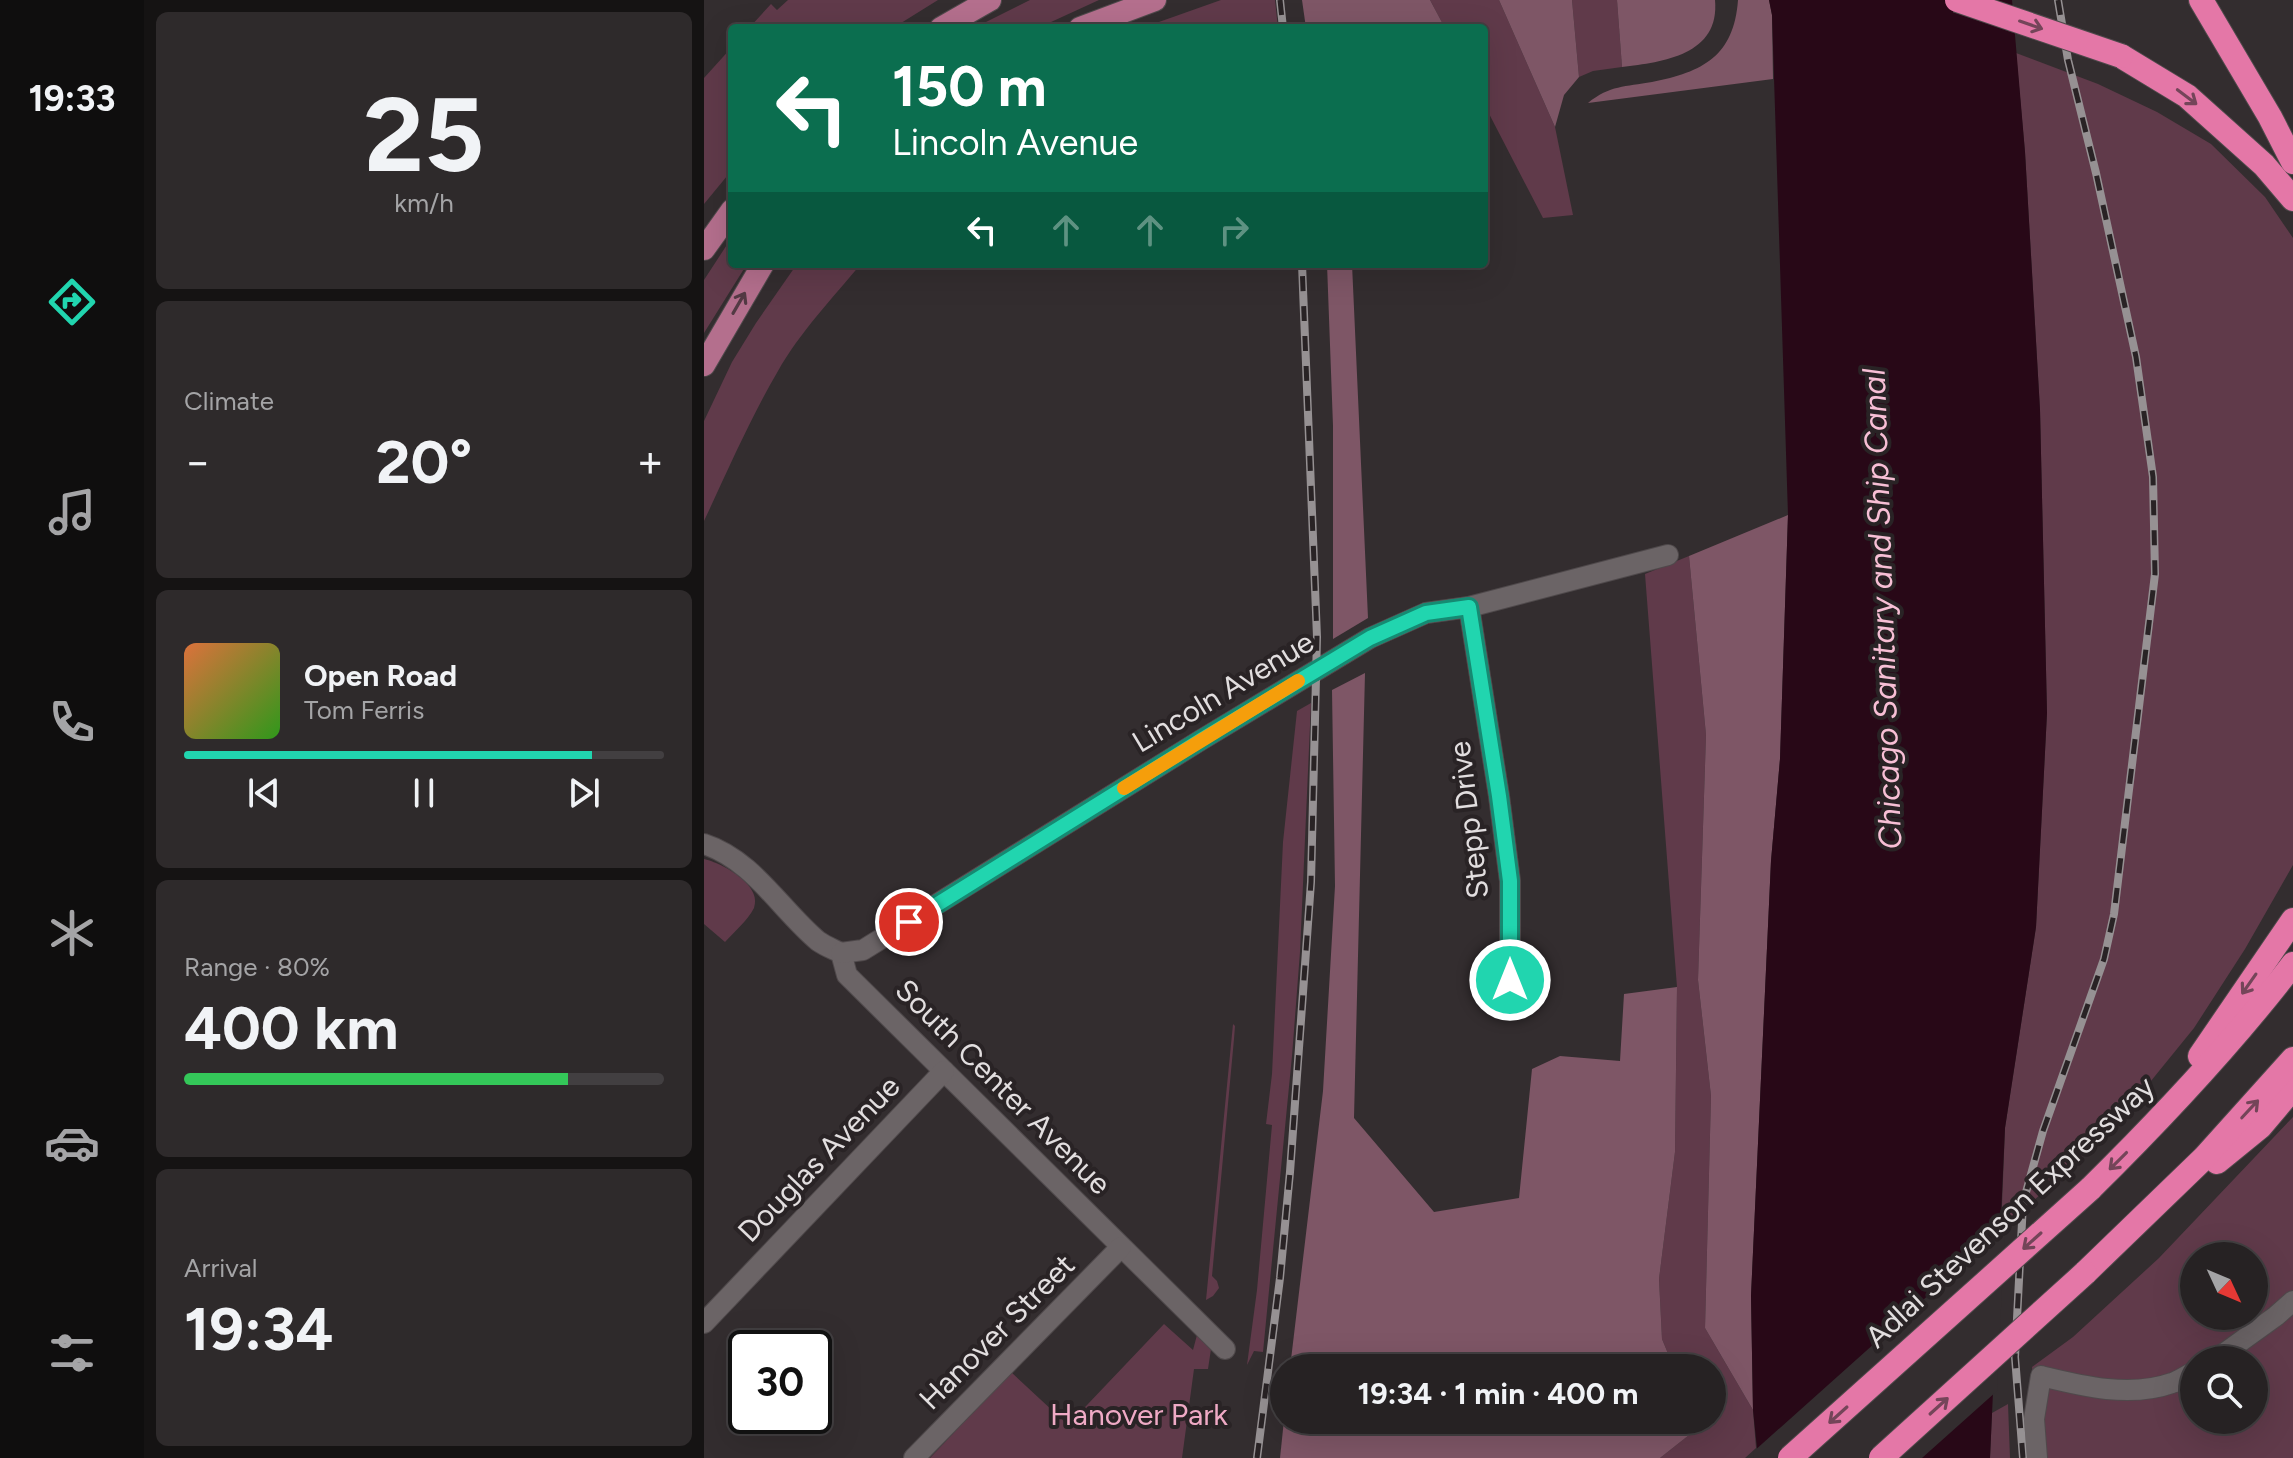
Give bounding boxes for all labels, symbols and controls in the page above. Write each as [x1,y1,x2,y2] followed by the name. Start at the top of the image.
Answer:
[2018,19,2043,34] one-way arrow
[892,53,1047,120] text: 150 m
[760,56,864,160] icon: left
[364,72,484,197] text: 25
[29,77,115,120] text: 19:33
[2176,88,2197,105] one-way arrow
[892,121,1138,164] text: Lincoln Avenue
[394,187,454,219] text: km/h
[960,208,1004,252] icon: left
[1044,208,1088,252] icon: ahead
[1128,208,1172,252] icon: ahead
[1212,208,1256,252] icon: right
[44,274,100,330] icon: directions
[732,291,747,315] one-way arrow
[1855,367,1909,850] water label: Chicago Sanitary and Ship Canal
[184,385,274,417] text: Climate
[376,426,472,498] text: 20°
[184,435,211,488] text: −
[637,435,664,488] text: +
[44,484,100,540] icon: music
[1125,623,1320,760] street label: Lincoln Avenue
[304,657,457,694] text: Open Road
[44,694,100,750] icon: phone
[304,694,424,726] text: Tom Ferris
[1440,739,1497,901] street label: Stepp Drive
[242,771,286,815] icon: previous
[402,771,446,815] icon: pause
[562,771,606,815] icon: next
[875,888,943,956] pin
[887,900,931,944] icon: arrive
[44,905,100,961] icon: climate
[1468,938,1552,1022] position arrow
[184,951,330,983] text: Range · 80%
[888,971,1119,1202] street label: South Center Avenue
[2241,973,2257,995] one-way arrow
[184,992,399,1064] text: 400 km
[730,1068,907,1250] street label: Douglas Avenue
[1857,1068,2162,1355] street label: Adlai Stevenson Expressway
[2240,1099,2259,1119] one-way arrow
[44,1115,100,1171] icon: car
[2109,1151,2128,1170] one-way arrow
[2022,1232,2042,1250] one-way arrow
[2180,1242,2268,1330] north arrow
[2180,1242,2268,1434] map controls
[911,1246,1082,1417] street label: Hanover Street
[184,1252,257,1284] text: Arrival
[184,1293,334,1365] text: 19:34
[44,1325,100,1381] icon: filters
[728,1330,832,1434] speed limit sign: 30
[2180,1346,2268,1434] button: search
[1358,1375,1638,1412] text: 19:34 · 1 min · 400 m
[1050,1396,1228,1433] park label: Hanover Park
[1929,1396,1949,1415] one-way arrow
[1829,1406,1849,1424] one-way arrow

